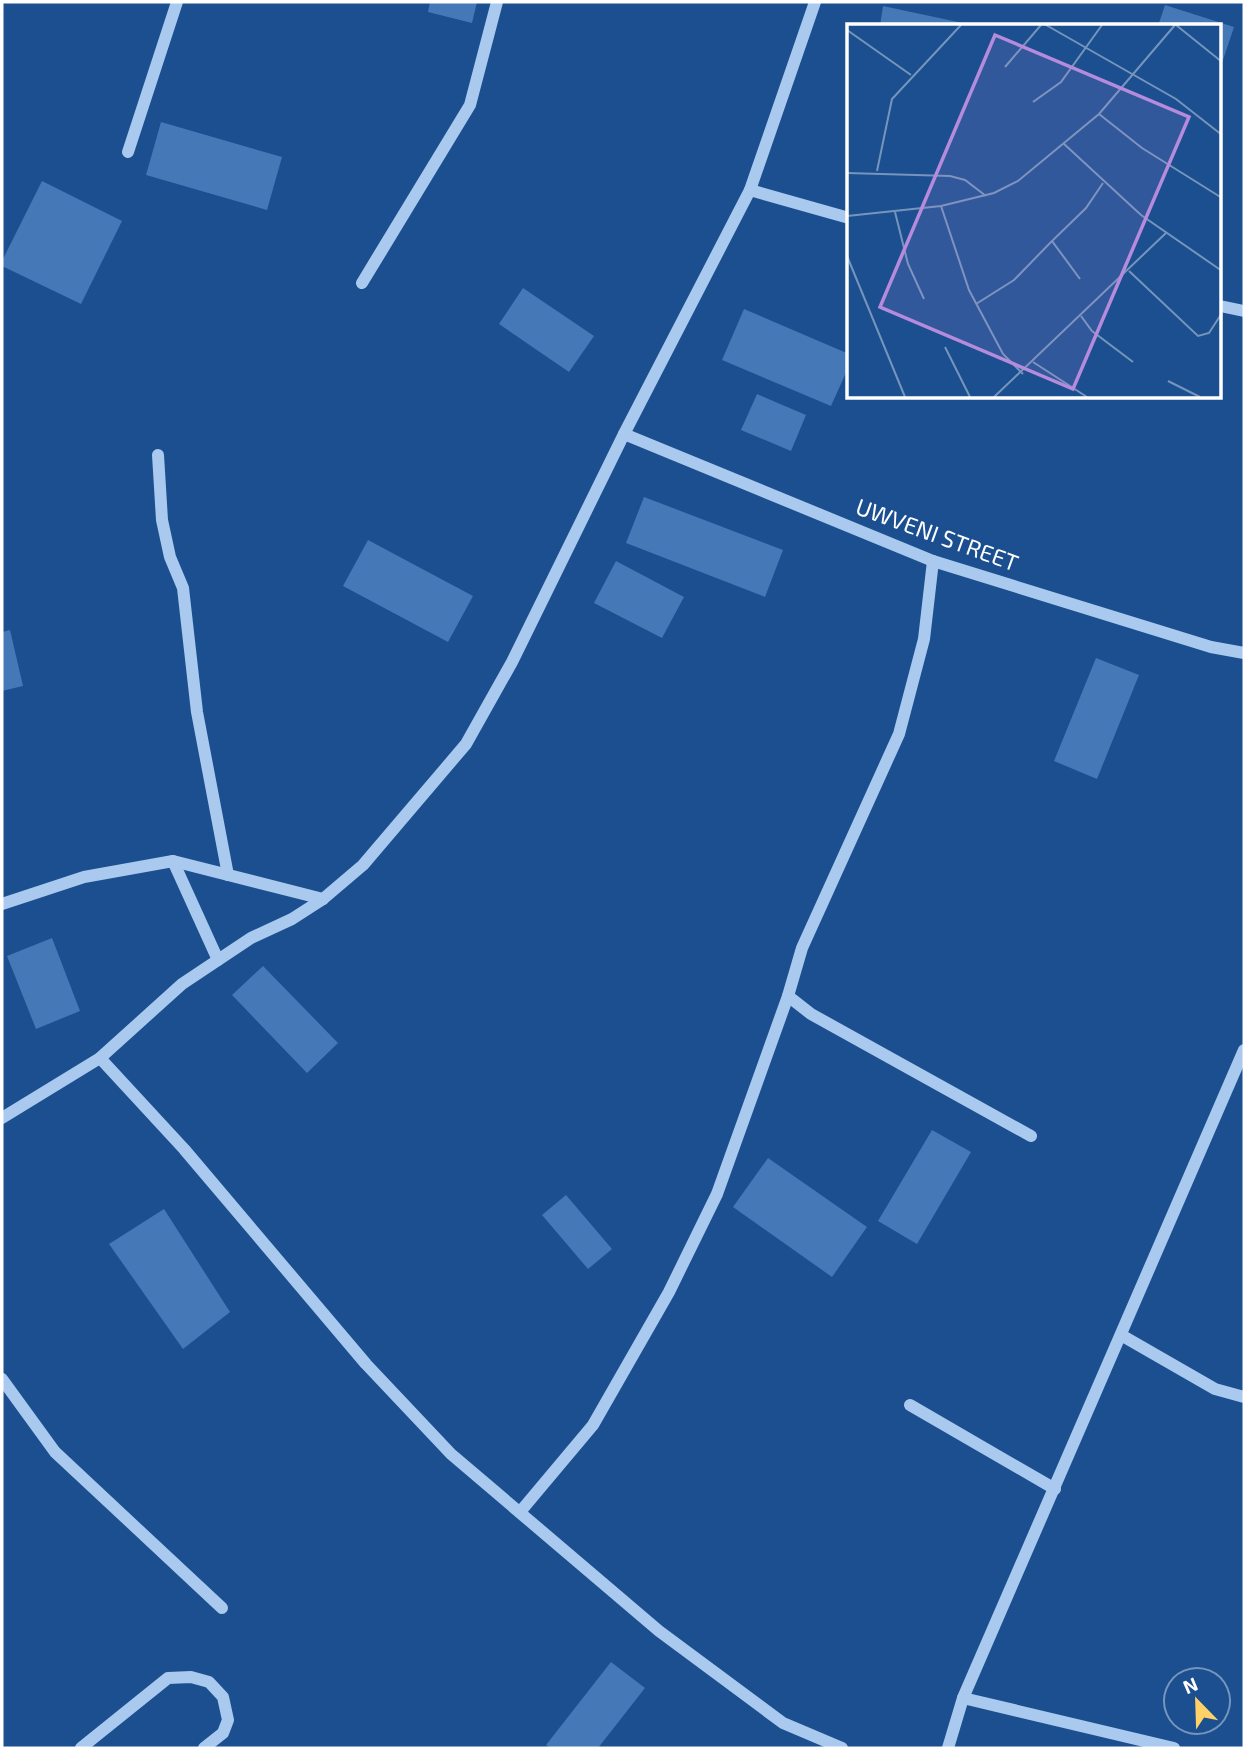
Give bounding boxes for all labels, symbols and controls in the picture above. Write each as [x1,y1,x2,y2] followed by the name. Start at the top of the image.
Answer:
[847,24,1222,399] inset map
[852,492,1022,576] street label: UWVENI STREET
[1162,1666,1232,1736] north arrow
[1179,1672,1201,1698] text: N

